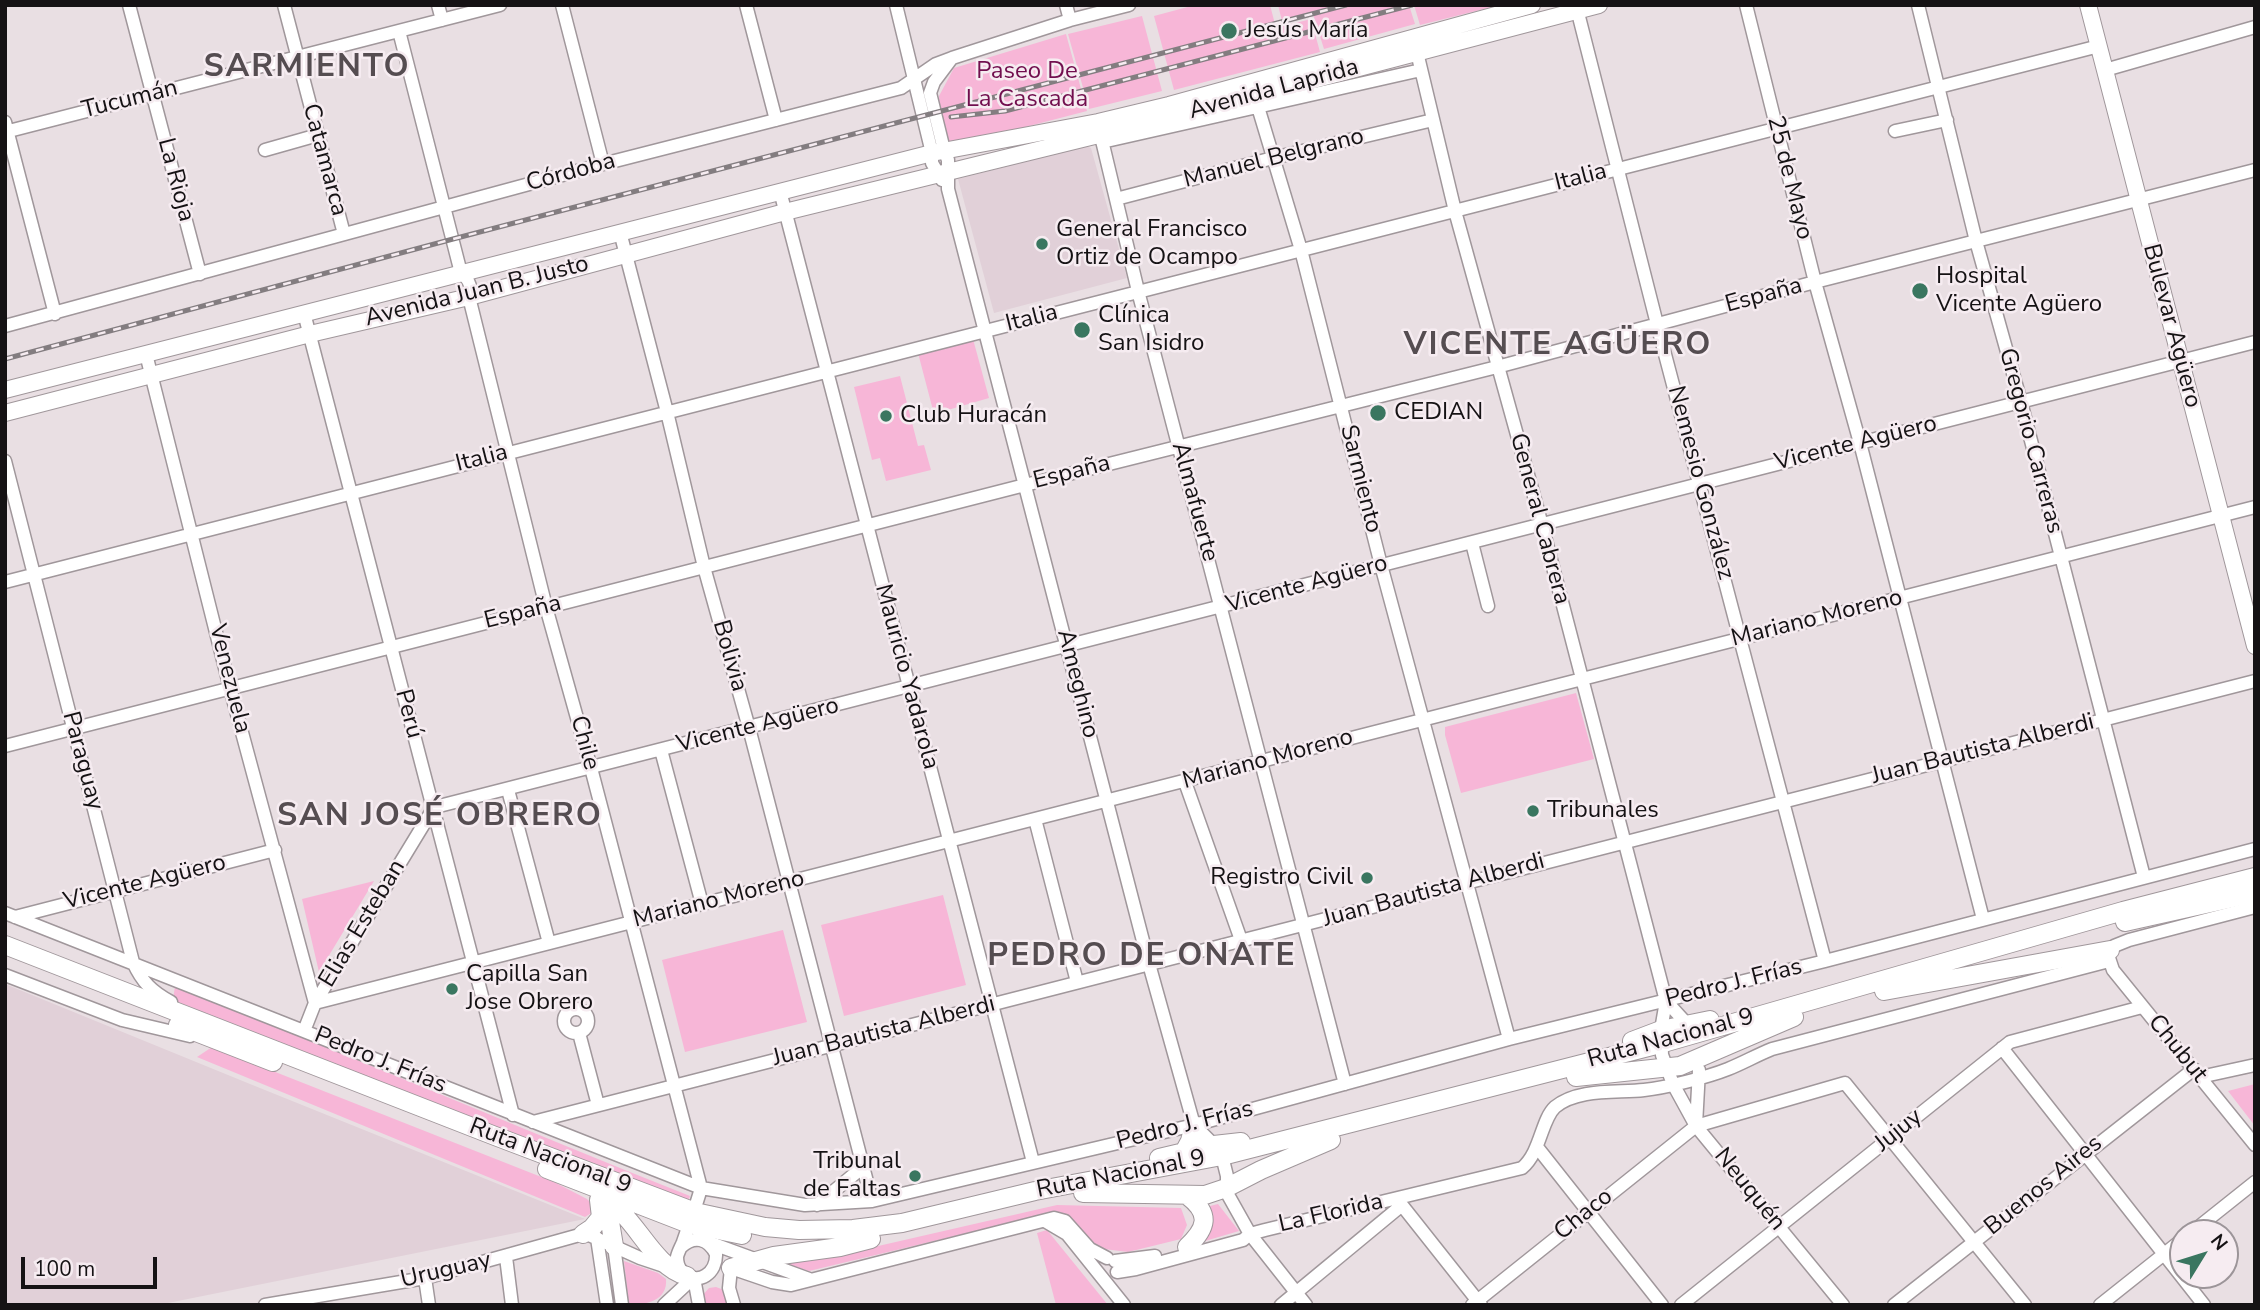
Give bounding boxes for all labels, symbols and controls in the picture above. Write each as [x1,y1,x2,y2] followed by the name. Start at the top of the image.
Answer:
[1245,17,1368,45] place label: Jesús María
[1219,21,1239,41] marker: Jesús María
[205,49,409,87] district label: SARMIENTO
[1186,54,1362,126] street label: Avenida Laprida
[966,58,1088,114] park label: Paseo De La Cascada
[79,74,181,126] street label: Tucumán
[295,101,353,219] street label: Catamarca
[1760,113,1818,243] street label: 25 de Mayo
[1181,123,1367,195] street label: Manuel Belgrano
[150,135,200,225] street label: La Rioja
[523,147,619,199] street label: Córdoba
[1552,158,1610,198] street label: Italia
[1056,216,1247,272] place label: General Francisco Ortiz de Ocampo
[1034,236,1050,252] marker: General Francisco Ortiz de Ocampo
[2135,241,2207,411] street label: Bulevar Agüero
[362,250,592,334] street label: Avenida Juan B. Justo
[1936,263,2102,319] place label: Hospital Vicente Agüero
[1722,272,1806,320] street label: España
[1910,281,1930,301] marker: Hospital Vicente Agüero
[1003,299,1061,339] street label: Italia
[1098,302,1204,358] place label: Clínica San Isidro
[1072,320,1092,340] marker: Clínica San Isidro
[1405,327,1711,365] district label: VICENTE AGÜERO
[1991,345,2069,537] street label: Gregorio Carreras
[1660,383,1740,583] street label: Nemesio González
[1394,399,1483,427] place label: CEDIAN
[900,402,1047,430] place label: Club Huracán
[1368,403,1388,423] marker: CEDIAN
[878,408,894,424] marker: Club Huracán
[1772,410,1940,478] street label: Vicente Agüero
[1333,422,1387,536] street label: Sarmiento
[1502,430,1576,608] street label: General Cabrera
[453,439,511,479] street label: Italia
[1164,439,1224,565] street label: Almafuerte
[1030,450,1114,496] street label: España
[1223,550,1391,620] street label: Vicente Agüero
[867,581,945,773] street label: Mauricio Yadarola
[1728,584,1906,654] street label: Mariano Moreno
[481,590,565,636] street label: España
[705,617,753,695] street label: Bolivia
[202,621,256,737] street label: Venezuela
[1050,627,1104,741] street label: Ameghino
[388,686,428,742] street label: Perú
[674,692,842,760] street label: Vicente Agüero
[55,708,109,814] street label: Paraguay
[1869,708,2097,792] street label: Juan Bautista Alberdi
[563,713,605,773] street label: Chile
[1180,723,1356,797] street label: Mariano Moreno
[1547,797,1659,825] place label: Tribunales
[279,798,601,836] district label: SAN JOSÉ OBRERO
[1525,803,1541,819] marker: Tribunales
[1320,848,1548,934] street label: Juan Bautista Alberdi
[61,849,229,917] street label: Vicente Agüero
[314,855,412,993] street label: Elias Esteban
[1210,864,1353,892] place label: Registro Civil
[630,865,808,935] street label: Mariano Moreno
[1359,870,1375,886] marker: Registro Civil
[989,938,1295,976] district label: PEDRO DE ONATE
[1663,953,1805,1015] street label: Pedro J. Frías
[466,961,593,1017] place label: Capilla San Jose Obrero
[444,981,460,997] marker: Capilla San Jose Obrero
[770,990,998,1074] street label: Juan Bautista Alberdi
[1585,1003,1757,1075] street label: Ruta Nacional 9
[2141,1009,2213,1089] street label: Chubut
[310,1021,450,1101] street label: Pedro J. Frías
[1114,1095,1256,1157] street label: Pedro J. Frías
[1869,1103,1929,1159] street label: Jujuy
[465,1113,635,1201] street label: Ruta Nacional 9
[1979,1130,2109,1242] street label: Buenos Aires
[1707,1143,1791,1237] street label: Neuquén
[1034,1145,1208,1205] street label: Ruta Nacional 9
[803,1148,901,1204] place label: Tribunal de Faltas
[907,1168,923,1184] marker: Tribunal de Faltas
[1549,1183,1619,1247] street label: Chaco
[1276,1188,1386,1240] street label: La Florida
[2169,1219,2239,1289] north arrow
[2204,1229,2234,1256] text: N
[24,1244,161,1288] scale bar
[398,1247,494,1295] street label: Uruguay
[34,1255,95,1283] text: 100 m

